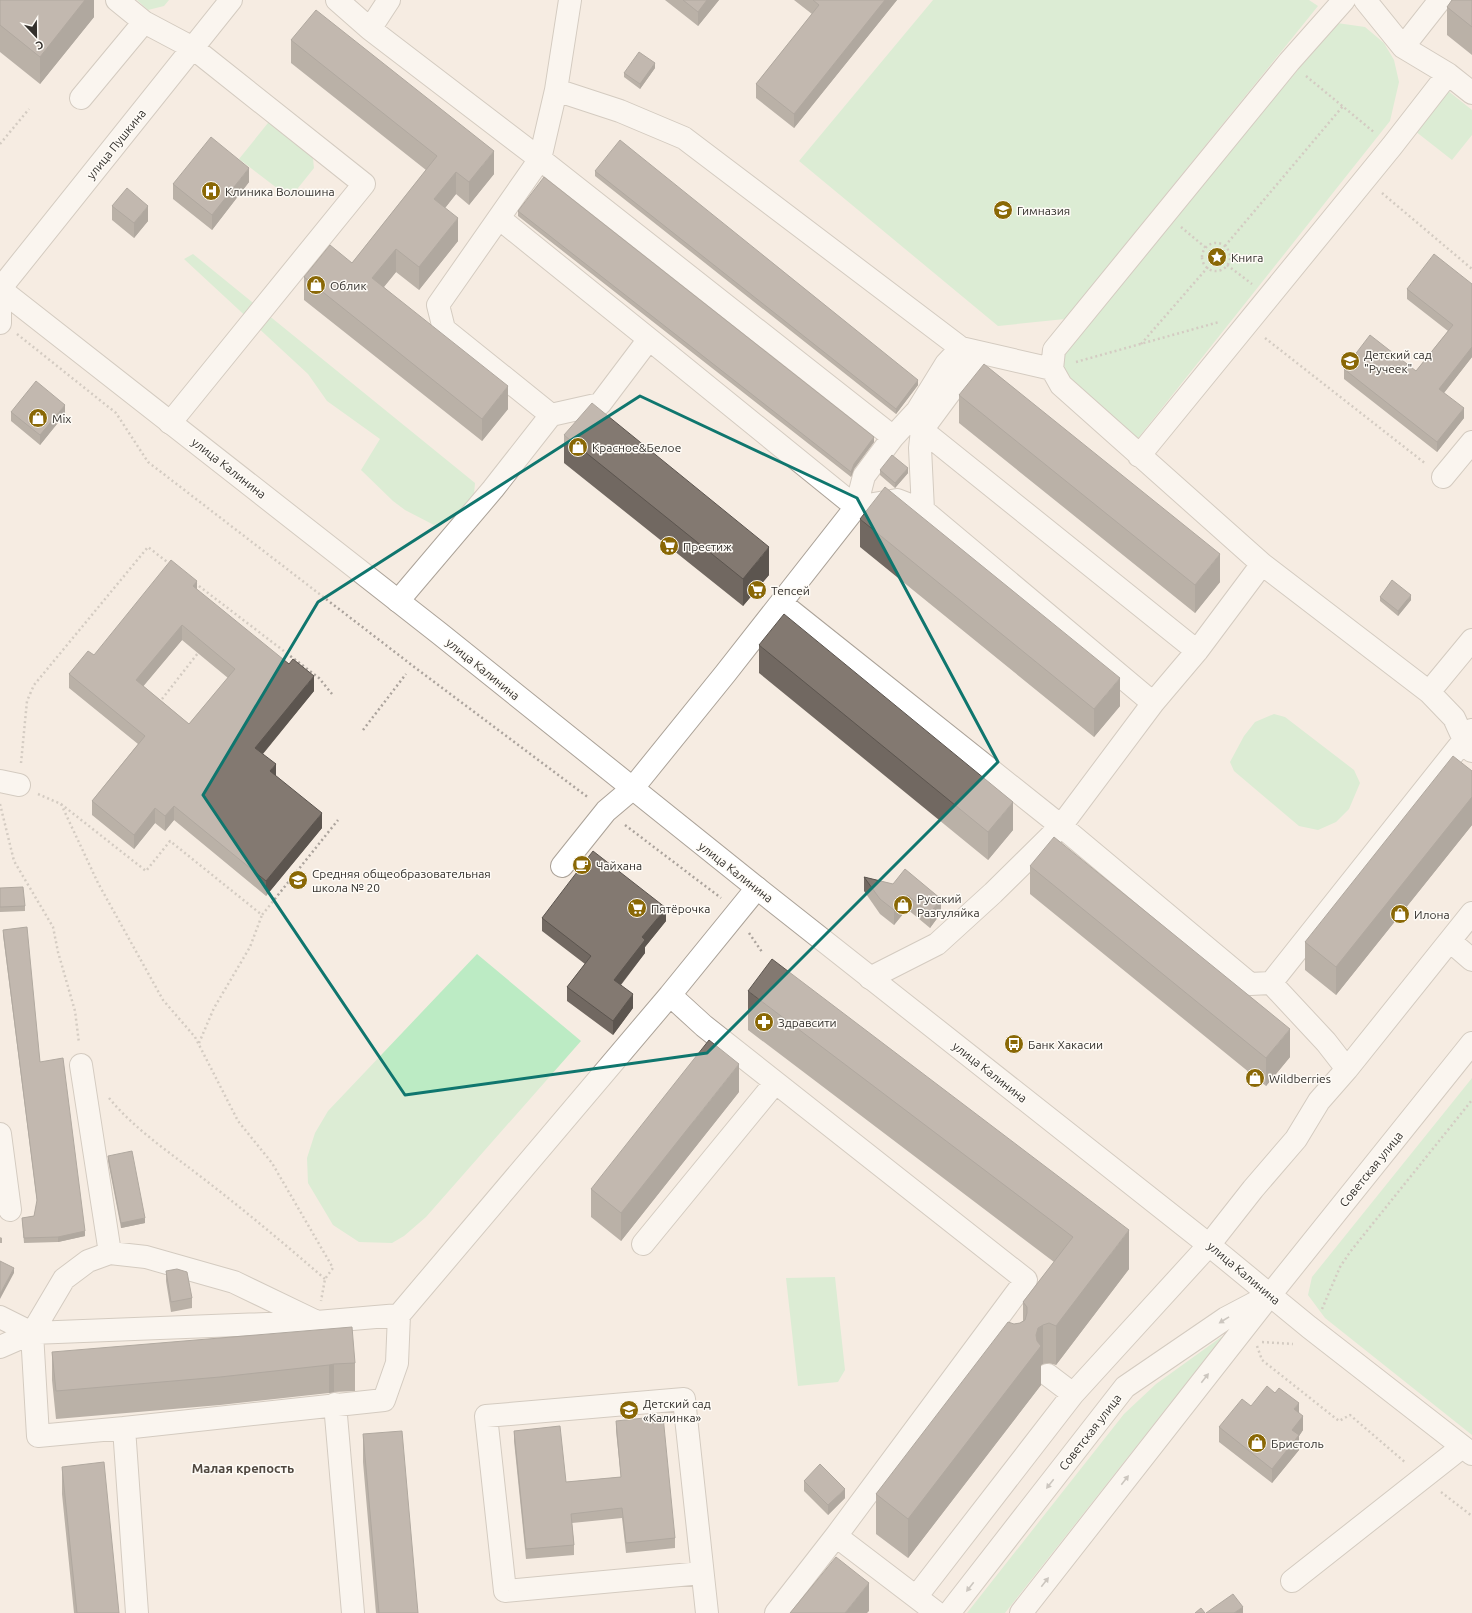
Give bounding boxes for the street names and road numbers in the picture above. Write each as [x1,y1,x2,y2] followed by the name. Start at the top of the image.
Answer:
[84,107,148,181] street label: улица Пушкина
[189,435,269,501] street label: улица Калинина
[444,635,522,703] street label: улица Калинина
[696,839,776,905] street label: улица Калинина
[950,1039,1030,1105] street label: улица Калинина
[1337,1129,1405,1209] street label: Советская улица
[1205,1239,1283,1307] street label: улица Калинина
[1056,1391,1124,1473] street label: Советская улица

